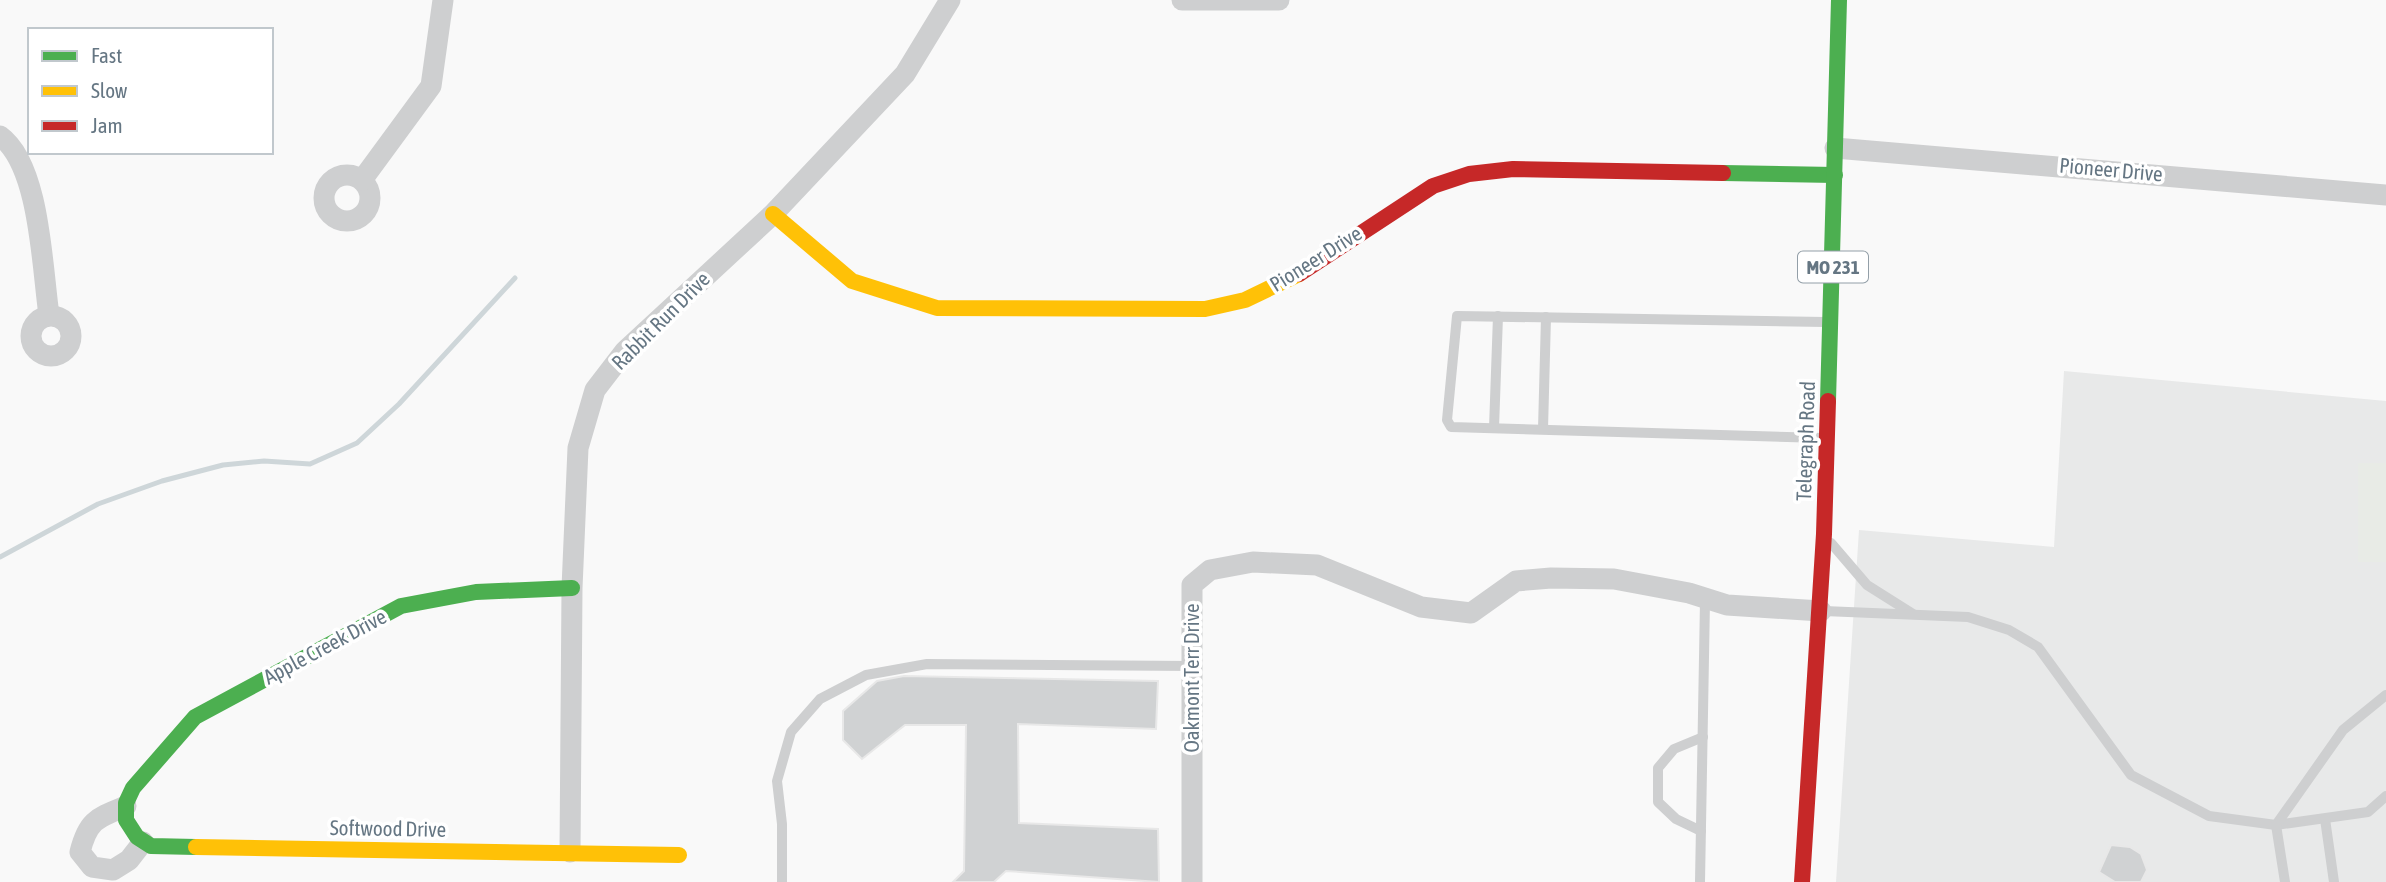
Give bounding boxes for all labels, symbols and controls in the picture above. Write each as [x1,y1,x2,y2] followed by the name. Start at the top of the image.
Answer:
[28,28,273,154] legend
[91,43,122,67] text: Fast
[91,78,128,102] text: Slow
[91,113,123,137] text: Jam
[2058,153,2164,185] street label: Pioneer Drive
[1265,221,1366,296] street label: Pioneer Drive
[1798,252,1868,282] road number: MO 231
[606,266,714,374] street label: Rabbit Run Drive
[1791,381,1819,501] street label: Telegraph Road
[259,604,390,689] street label: Apple Creek Drive
[1179,604,1203,752] street label: Oakmont Terr Drive
[330,815,446,841] street label: Softwood Drive

